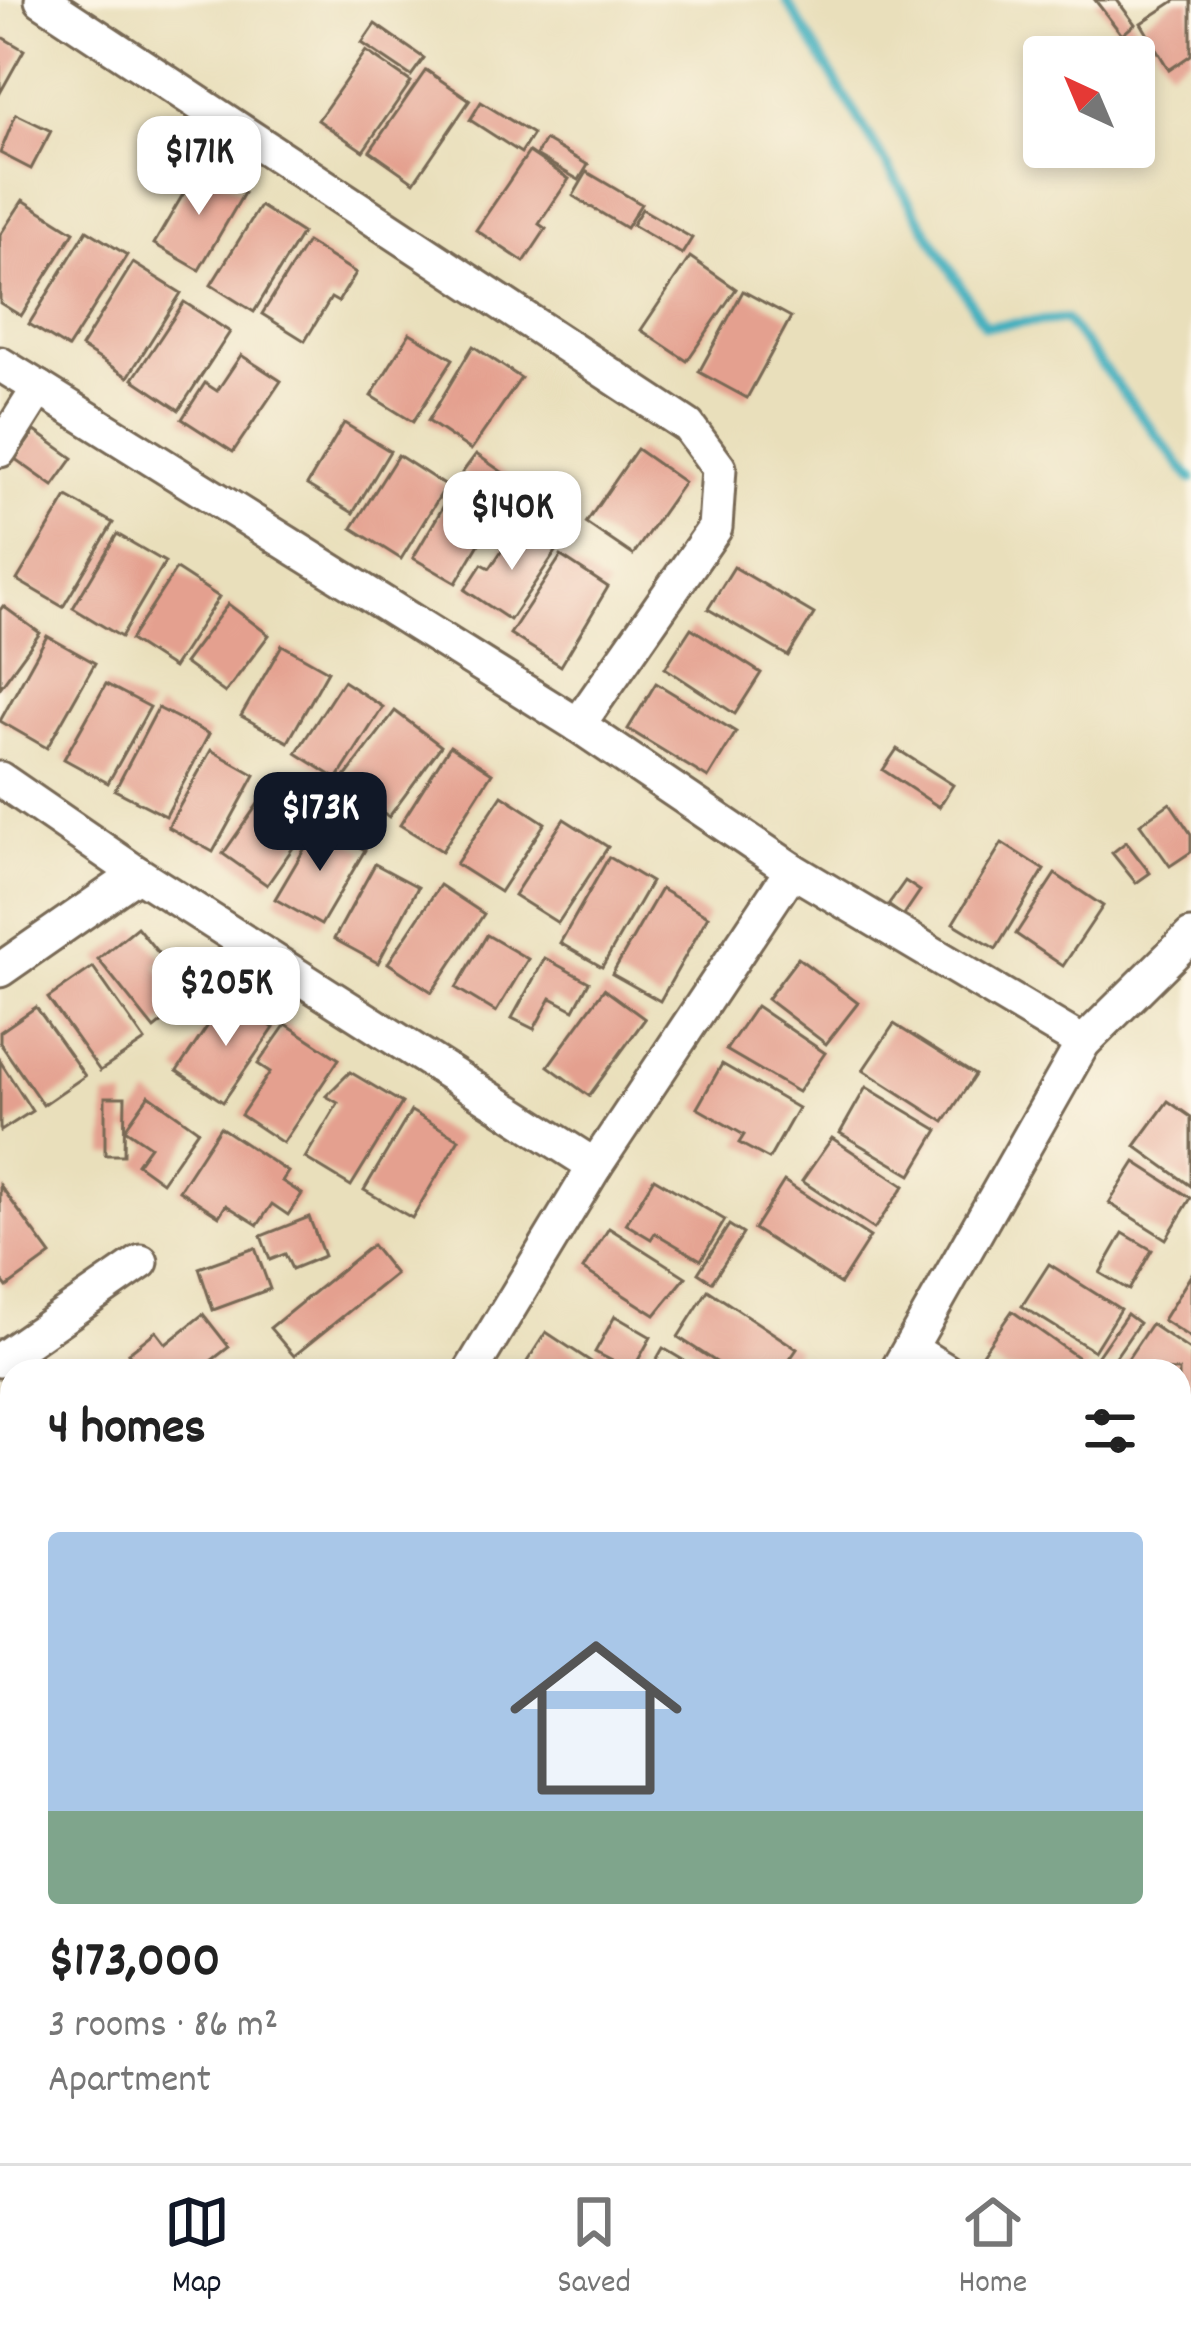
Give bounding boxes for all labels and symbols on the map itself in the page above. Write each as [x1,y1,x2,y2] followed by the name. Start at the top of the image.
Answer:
[1023,36,1155,168] north arrow
[115,116,283,218] pin: $171K
[428,471,596,573] pin: $140K
[236,772,404,874] pin: $173K
[142,947,310,1049] pin: $205K

